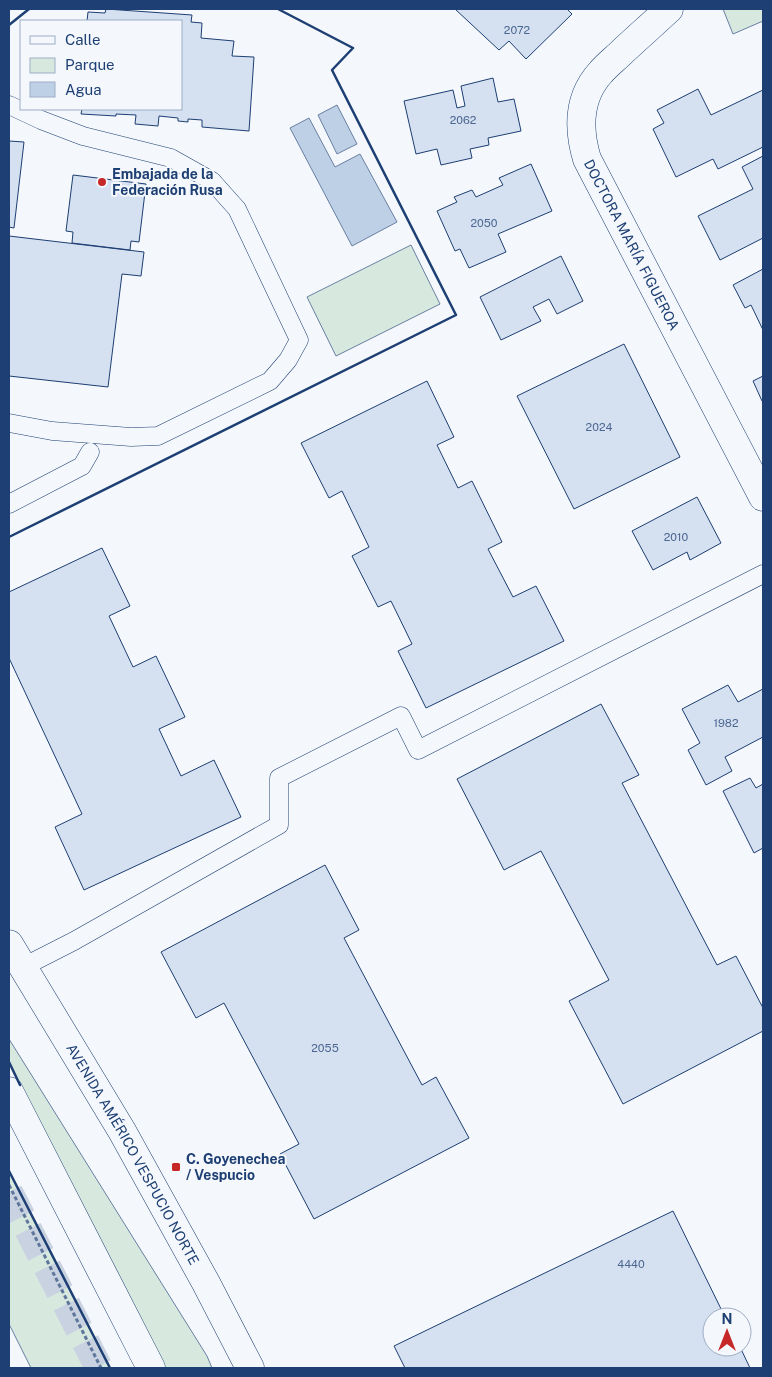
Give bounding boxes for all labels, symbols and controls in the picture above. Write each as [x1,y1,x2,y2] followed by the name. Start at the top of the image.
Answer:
[20,20,182,110] legend
[504,24,531,36] house number: 2072
[65,31,101,48] text: Calle
[65,56,115,73] text: Parque
[65,81,102,98] text: Agua
[450,114,477,126] house number: 2062
[581,157,683,333] street label: DOCTORA MARÍA FIGUEROA
[112,166,223,198] place label: Embajada de la Federación Rusa
[96,176,108,188] marker: Embajada de la Federación Rusa
[470,217,498,229] house number: 2050
[586,421,612,433] house number: 2024
[664,531,689,543] house number: 2010
[714,717,739,729] house number: 1982
[63,1041,202,1268] street label: AVENIDA AMÉRICO VESPUCIO NORTE
[311,1042,339,1054] house number: 2055
[186,1151,285,1183] place label: C. Goyenechea / Vespucio
[170,1161,182,1173] marker: C. Goyenechea / Vespucio
[617,1258,645,1270] house number: 4440
[702,1307,752,1357] north arrow
[722,1311,732,1327] text: N

